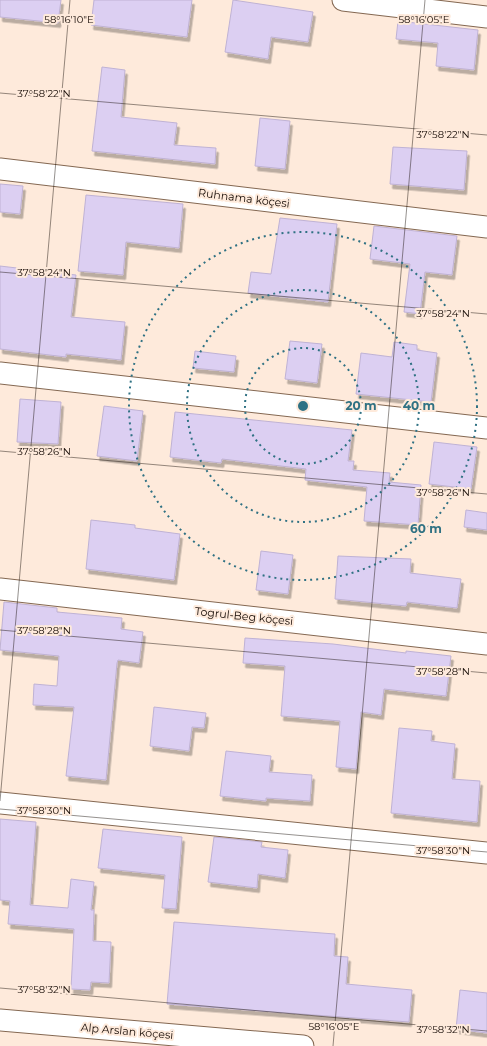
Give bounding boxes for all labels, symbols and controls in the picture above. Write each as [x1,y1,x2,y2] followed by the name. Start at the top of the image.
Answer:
[44,13,94,26] text: 58°16'10"E
[398,13,450,26] text: 58°16'05"E
[17,87,71,100] text: 37°58'22"N
[416,128,470,141] text: 37°58'22"N
[197,185,291,211] street label: Ruhnama köçesi
[17,266,71,279] text: 37°58'24"N
[416,307,470,320] text: 37°58'24"N
[345,398,377,413] text: 20 m
[403,398,435,413] text: 40 m
[296,399,310,413] centre of rings
[17,445,71,458] text: 37°58'26"N
[416,486,470,499] text: 37°58'26"N
[410,521,442,536] text: 60 m
[194,604,294,628] street label: Togrul-Beg köçesi
[17,624,71,637] text: 37°58'28"N
[416,665,470,678] text: 37°58'28"N
[17,804,71,817] text: 37°58'30"N
[416,844,470,857] text: 37°58'30"N
[17,983,71,996] text: 37°58'32"N
[80,1020,174,1042] street label: Alp Arslan köçesi
[308,1020,360,1033] text: 58°16'05"E
[416,1023,470,1036] text: 37°58'32"N

